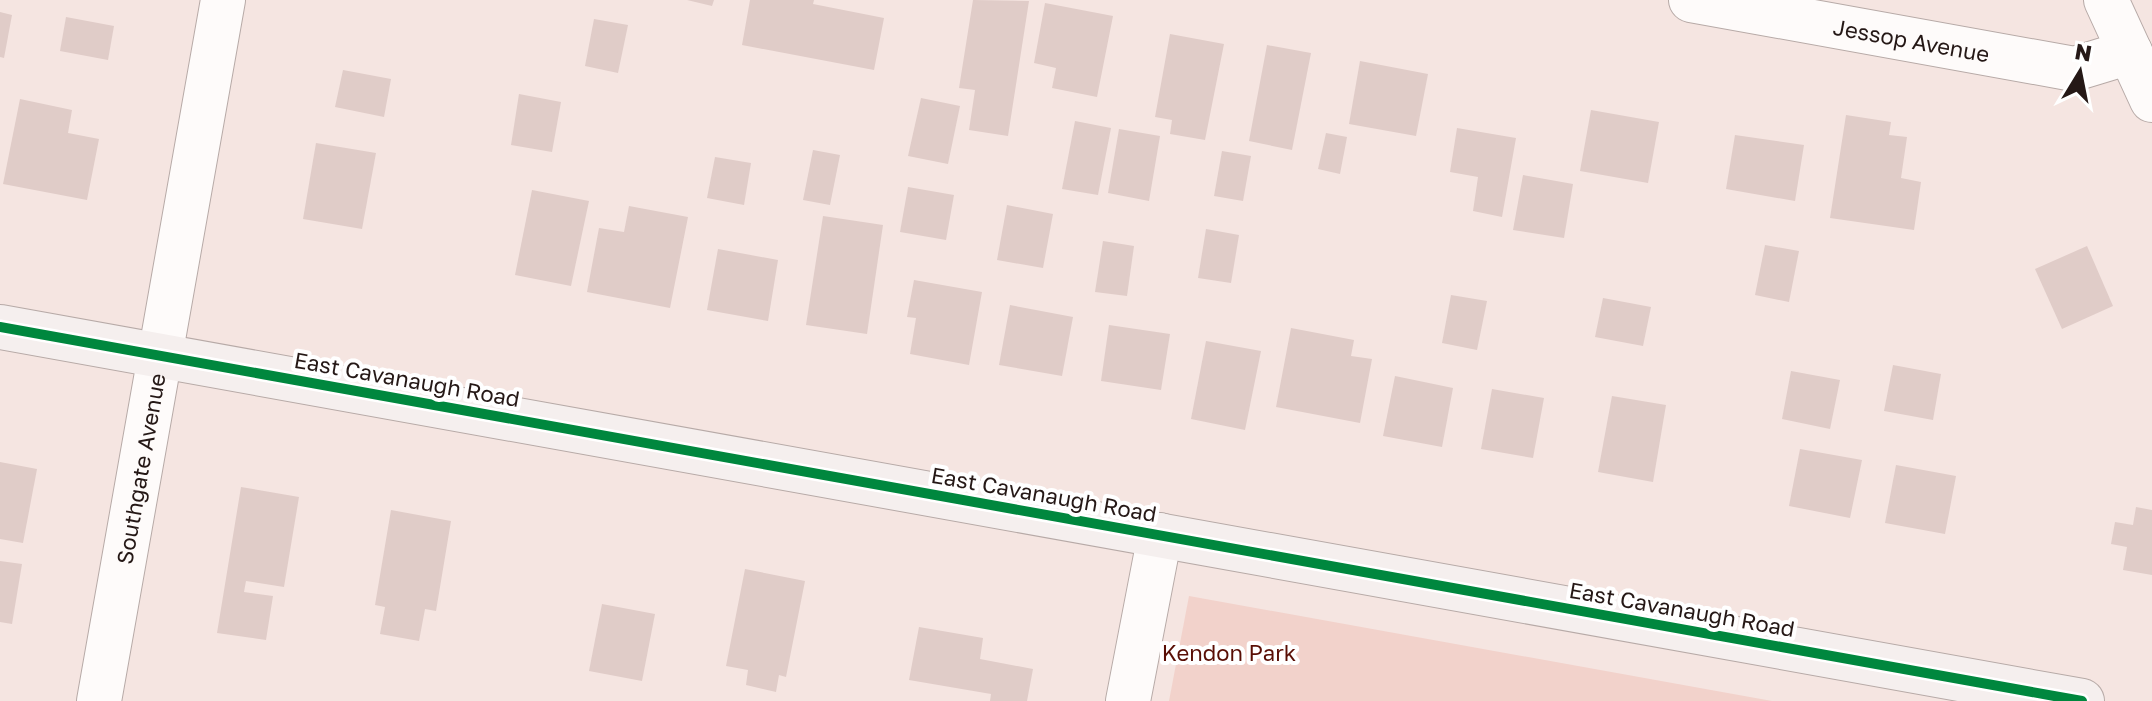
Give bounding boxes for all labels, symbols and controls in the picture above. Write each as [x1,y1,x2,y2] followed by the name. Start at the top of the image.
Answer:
[1831,12,1992,67] street label: Jessop Avenue
[2040,32,2120,112] north arrow
[2073,37,2094,67] text: N
[292,346,522,412] street label: East Cavanaugh Road
[110,371,170,566] street label: Southgate Avenue
[929,461,1159,527] street label: East Cavanaugh Road
[1567,576,1797,642] street label: East Cavanaugh Road
[1162,639,1296,666] park label: Kendon Park

